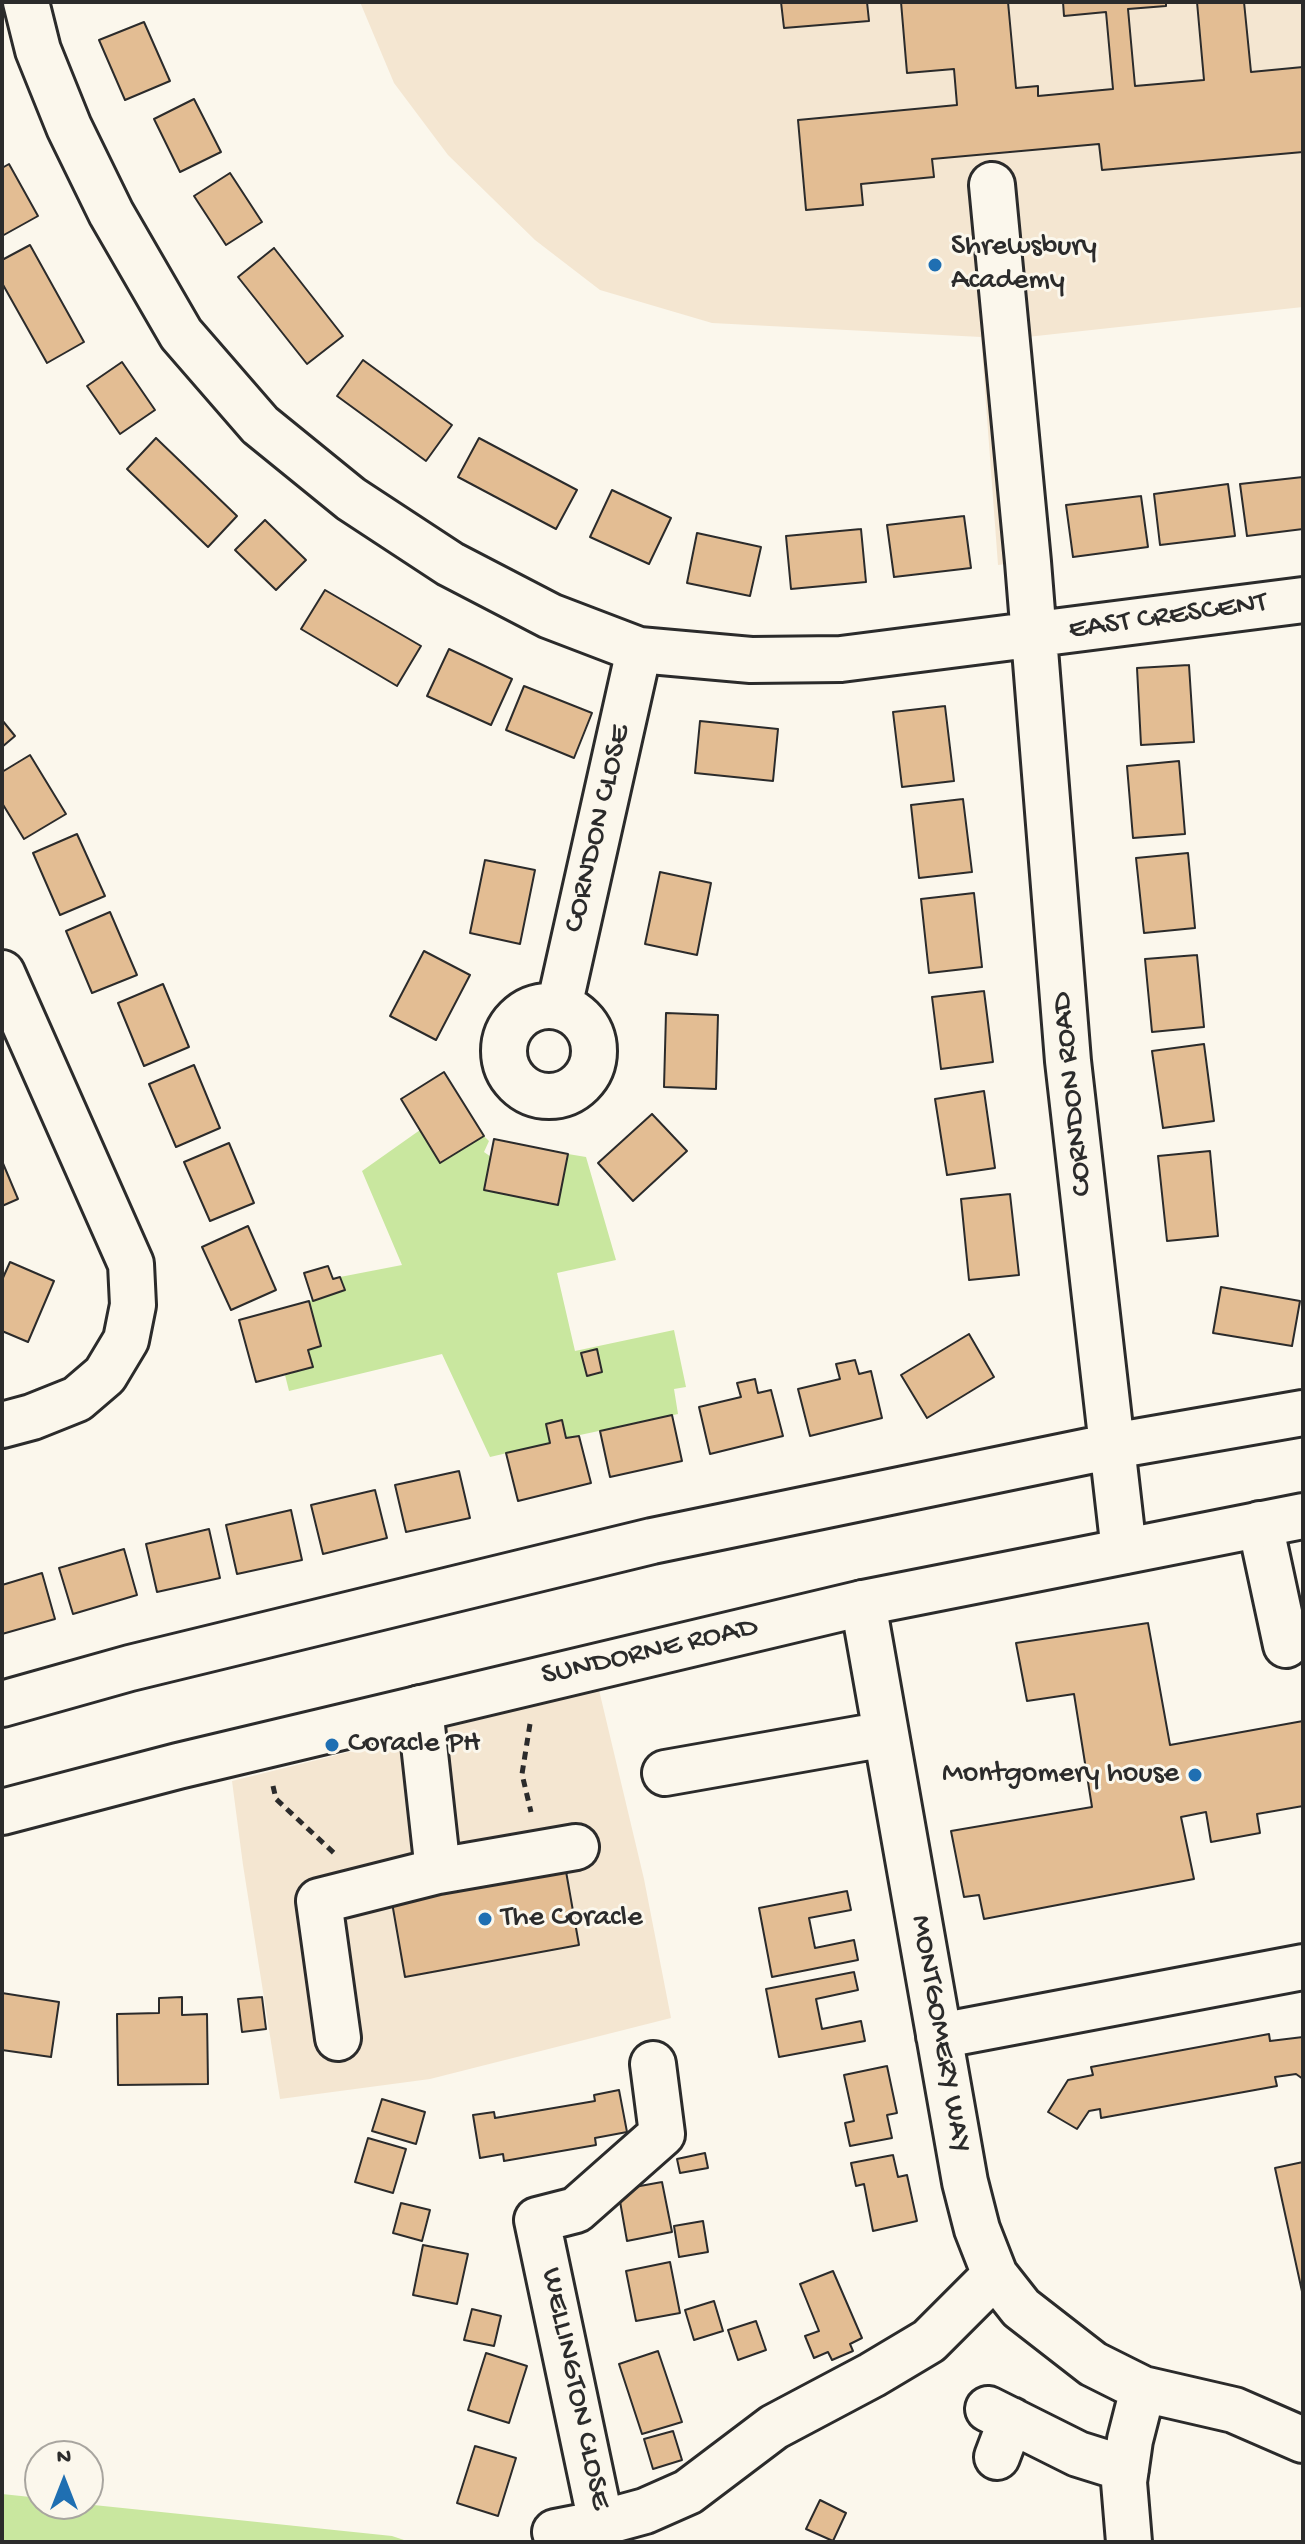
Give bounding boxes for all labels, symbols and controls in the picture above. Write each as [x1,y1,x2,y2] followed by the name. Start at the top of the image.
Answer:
[951,230,1097,300] place label: Shrewsbury Academy
[926,256,944,274] marker: Shrewsbury Academy
[1067,586,1269,650] street label: EAST CRESCENT
[558,722,640,936] street label: CORNDON CLOSE
[1045,990,1103,1198] street label: CORNDON ROAD
[538,1611,762,1695] street label: SUNDORNE ROAD
[348,1727,480,1763] place label: Coracle PH
[323,1736,341,1754] marker: Coracle PH
[942,1757,1179,1793] place label: Montgomery house
[1186,1766,1204,1784] marker: Montgomery house
[501,1901,643,1937] place label: The Coracle
[476,1910,494,1928] marker: The Coracle
[900,1913,978,2155] street label: MONTGOMERY WAY
[531,2265,617,2513] street label: WELLINGTON CLOSE
[24,2440,104,2520] north arrow
[57,2445,71,2471] text: N

